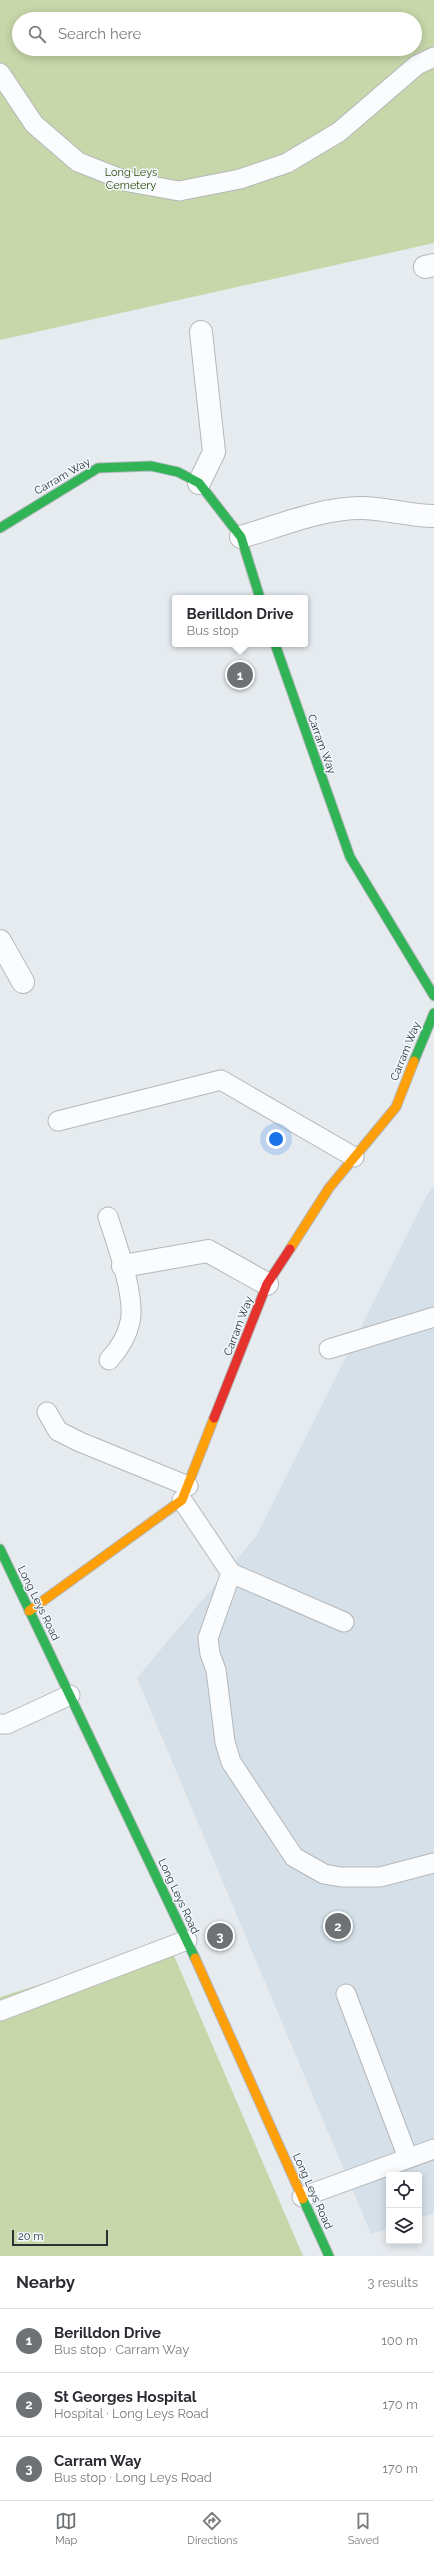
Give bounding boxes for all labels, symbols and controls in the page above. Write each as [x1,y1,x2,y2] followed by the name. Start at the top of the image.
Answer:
[12,12,422,56] search box
[26,23,48,45] icon: search
[58,25,141,43] text: Search here
[105,166,157,192] park label: Long Leys Cemetery
[32,455,93,498] street label: Carram Way
[172,595,308,647] popup
[186,605,294,623] text: Berilldon Drive
[186,623,239,638] text: Bus stop
[227,660,253,690] pin: 1
[305,713,338,776] street label: Carram Way
[388,1020,423,1083] street label: Carram Way
[266,1129,286,1149] your location
[221,1295,256,1358] street label: Carram Way
[15,1564,62,1643] street label: Long Leys Road
[155,1856,202,1936] street label: Long Leys Road
[325,1911,351,1941] pin: 2
[207,1921,233,1951] pin: 3
[290,2151,335,2231] street label: Long Leys Road
[386,2172,422,2244] map controls
[386,2172,422,2208] button: locate
[386,2208,422,2244] button: layers
[12,2228,108,2247] scale bar
[18,2230,43,2243] text: 20 m
[16,2272,75,2292] text: Nearby
[368,2275,418,2290] text: 3 results
[54,2324,161,2342] text: Berilldon Drive
[26,2333,32,2348] text: 1
[381,2333,418,2348] text: 100 m
[54,2342,189,2357] text: Bus stop · Carram Way
[54,2388,197,2406] text: St Georges Hospital
[25,2397,33,2412] text: 2
[382,2397,418,2412] text: 170 m
[54,2406,209,2421] text: Hospital · Long Leys Road
[54,2452,142,2470] text: Carram Way
[25,2461,33,2476] text: 3
[382,2461,418,2476] text: 170 m
[54,2470,212,2485] text: Bus stop · Long Leys Road
[55,2510,77,2547] tab: Map
[187,2510,238,2547] tab: Directions
[348,2510,379,2547] tab: Saved

